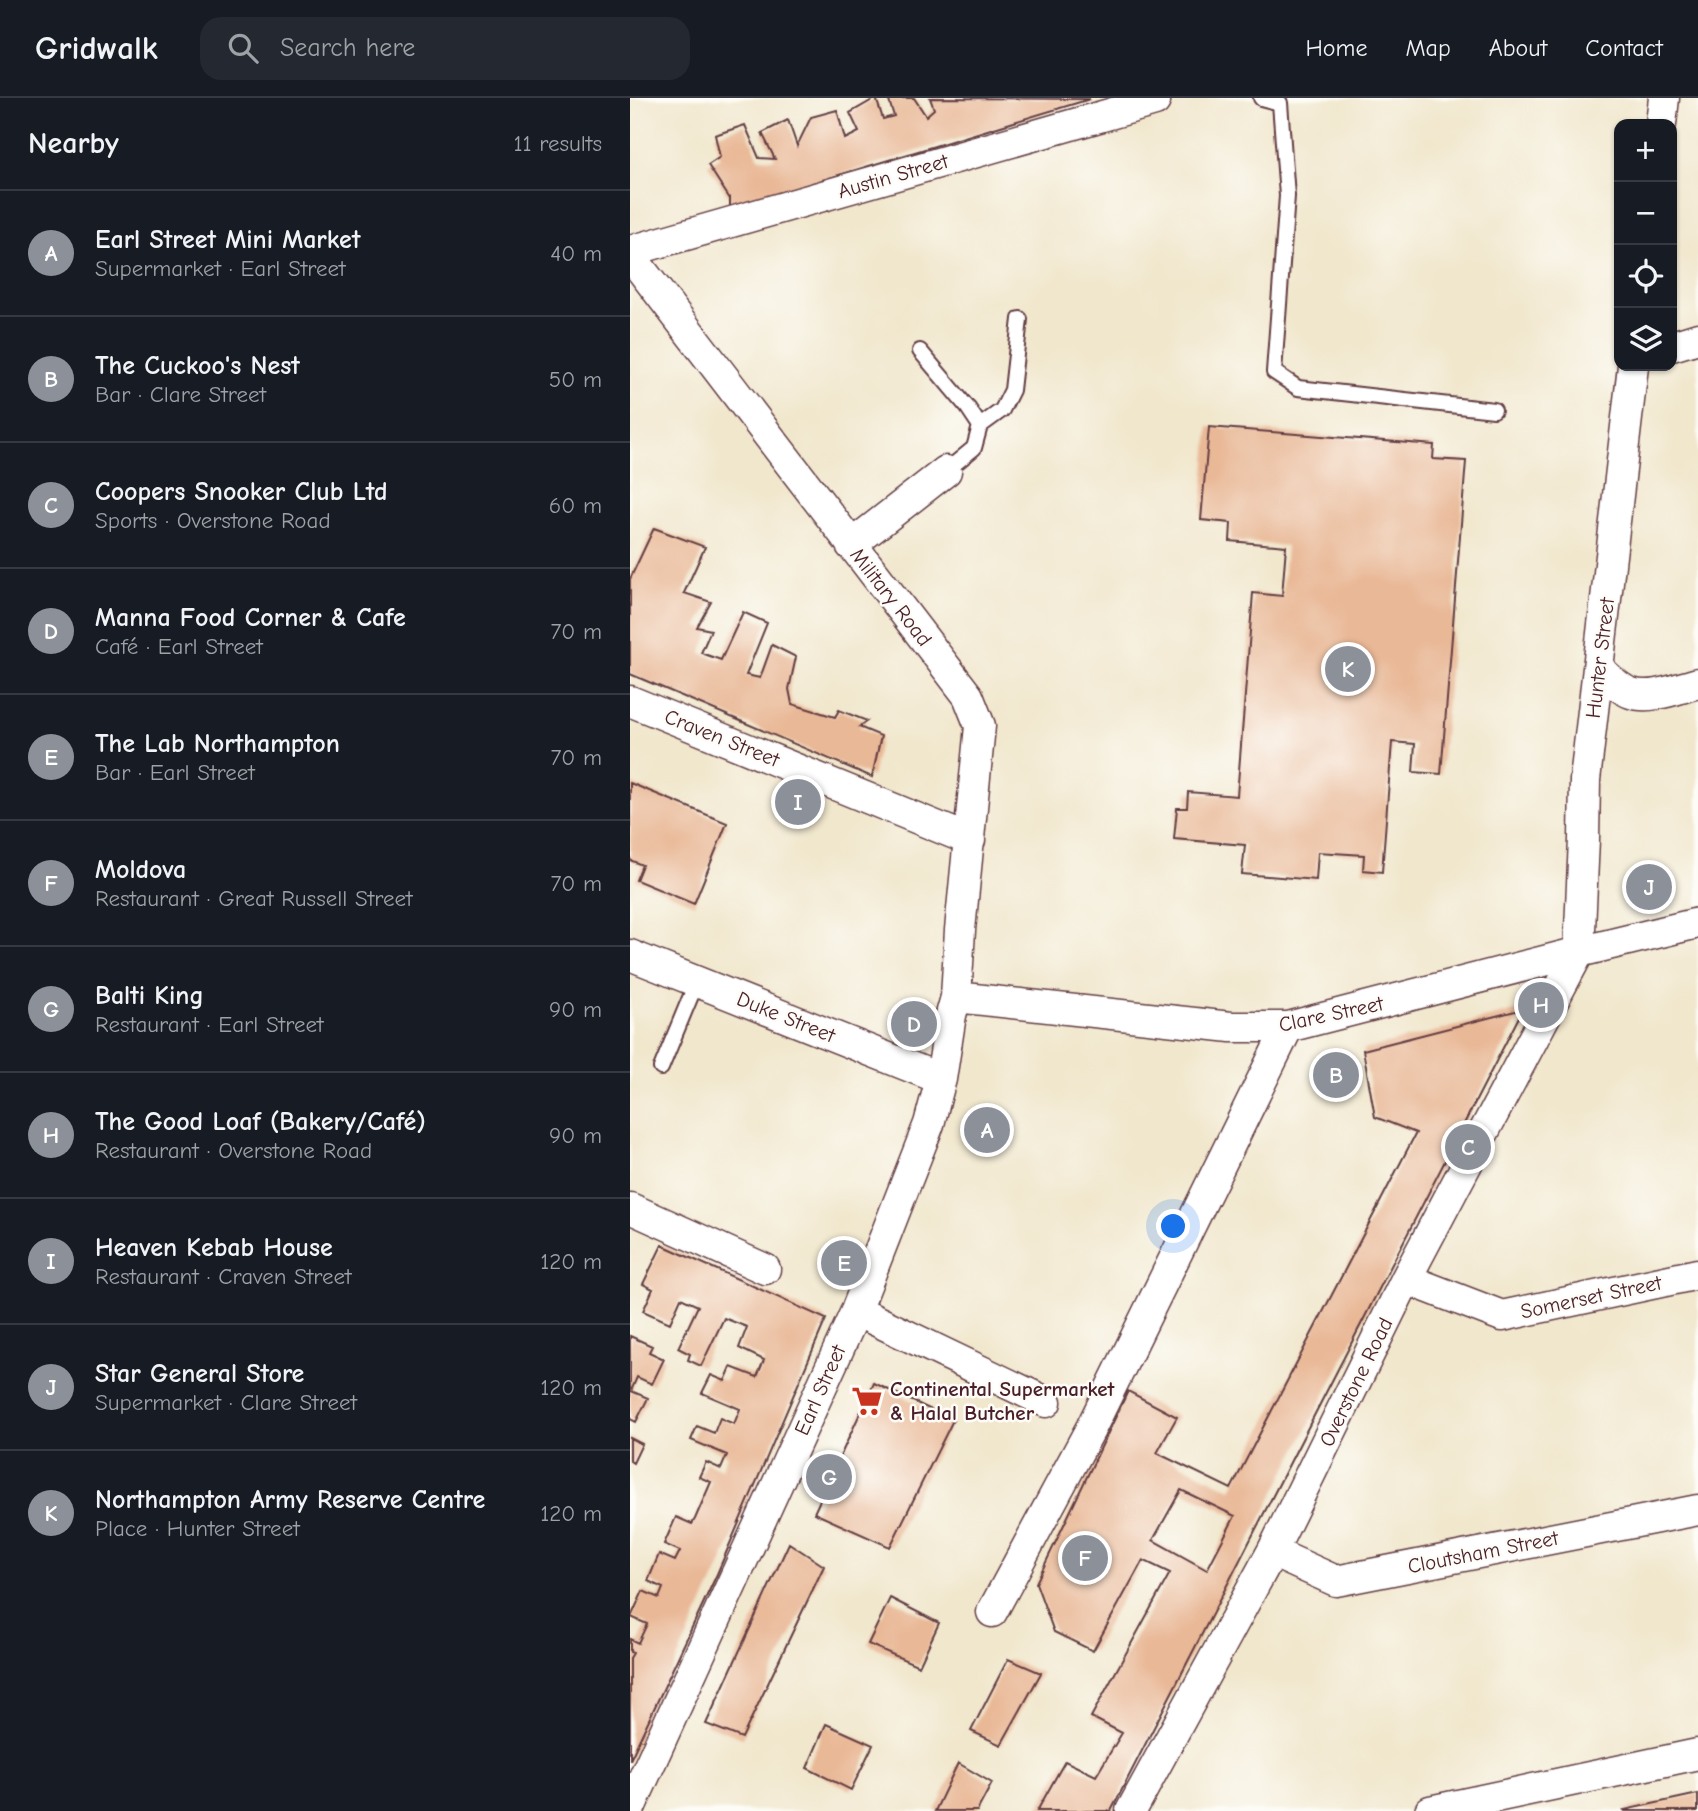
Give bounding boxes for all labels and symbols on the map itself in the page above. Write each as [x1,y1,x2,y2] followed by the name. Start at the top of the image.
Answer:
[835,149,952,203] street label: Austin Street
[845,543,937,651] street label: Military Road
[1581,595,1619,720] street label: Hunter Street
[1325,643,1371,695] pin: K
[661,704,784,772] street label: Craven Street
[775,776,821,828] pin: I
[1626,861,1672,913] pin: J
[1518,979,1564,1031] pin: H
[733,986,840,1048] street label: Duke Street
[1276,991,1386,1037] street label: Clare Street
[891,998,937,1050] pin: D
[1313,1049,1359,1101] pin: B
[964,1104,1010,1156] pin: A
[1445,1121,1491,1173] pin: C
[1156,1209,1190,1243] your location
[821,1237,867,1289] pin: E
[1518,1270,1665,1324] street label: Somerset Street
[1314,1314,1398,1450] street label: Overstone Road
[790,1340,851,1439] street label: Earl Street
[890,1377,1116,1425] place label: Continental Supermarket & Halal Butcher
[850,1384,884,1418] supermarket icon: Continental Supermarket & Halal Butcher
[806,1451,852,1503] pin: G
[1406,1525,1561,1578] street label: Cloutsham Street
[1062,1532,1108,1584] pin: F

